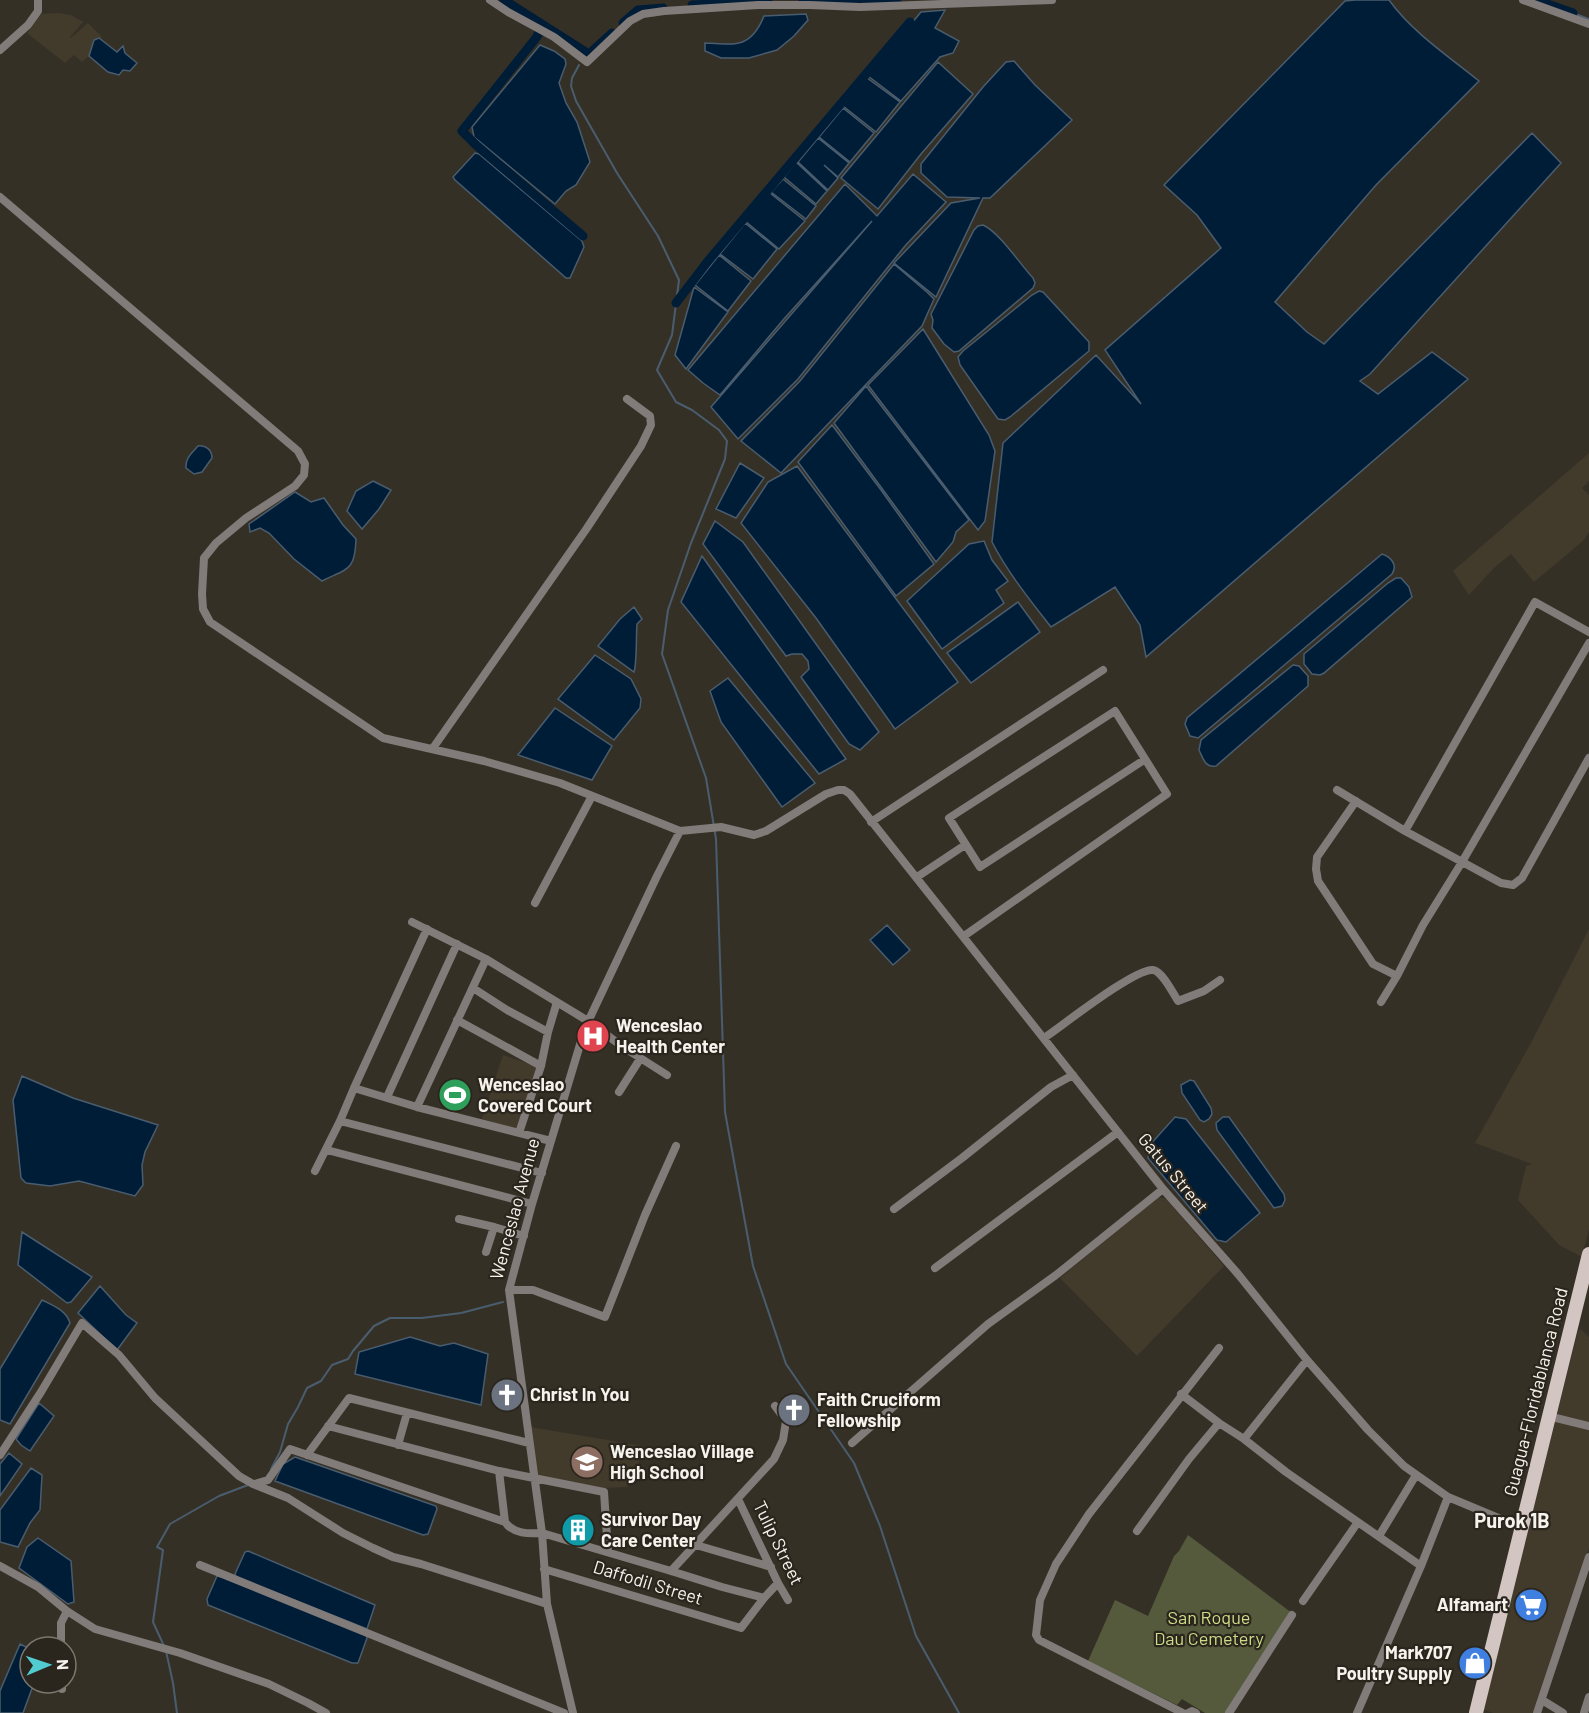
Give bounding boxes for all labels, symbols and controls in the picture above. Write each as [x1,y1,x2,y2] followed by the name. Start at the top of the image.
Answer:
[616,1014,725,1057] place label: Wenceslao Health Center
[575,1018,611,1054] hospital icon: Wenceslao Health Center
[478,1073,592,1116] place label: Wenceslao Covered Court
[437,1077,473,1113] sports icon: Wenceslao Covered Court
[1134,1128,1214,1217] street label: Gatus Street
[485,1136,543,1282] street label: Wenceslao Avenue
[1498,1285,1572,1498] street label: Guagua-Floridablanca Road
[489,1377,525,1413] church icon: Christ In You
[530,1383,629,1405] place label: Christ In You
[817,1388,941,1431] place label: Faith Cruciform Fellowship
[776,1392,812,1428] church icon: Faith Cruciform Fellowship
[610,1440,754,1483] place label: Wenceslao Village High School
[569,1444,605,1480] school or university icon: Wenceslao Village High School
[749,1497,809,1588] street label: Tulip Street
[601,1508,701,1551] place label: Survivor Day Care Center
[1474,1508,1550,1532] district label: Purok 1B
[560,1512,596,1548] building icon: Survivor Day Care Center
[591,1555,706,1609] street label: Daffodil Street
[1513,1587,1549,1623] supermarket icon: Alfamart
[1437,1593,1508,1615] place label: Alfamart
[1154,1606,1264,1649] park label: San Roque Dau Cemetery
[18,1635,78,1695] north arrow
[1337,1641,1452,1684] place label: Mark707 Poultry Supply
[1457,1645,1493,1681] shop icon: Mark707 Poultry Supply
[54,1659,73,1670] text: N

